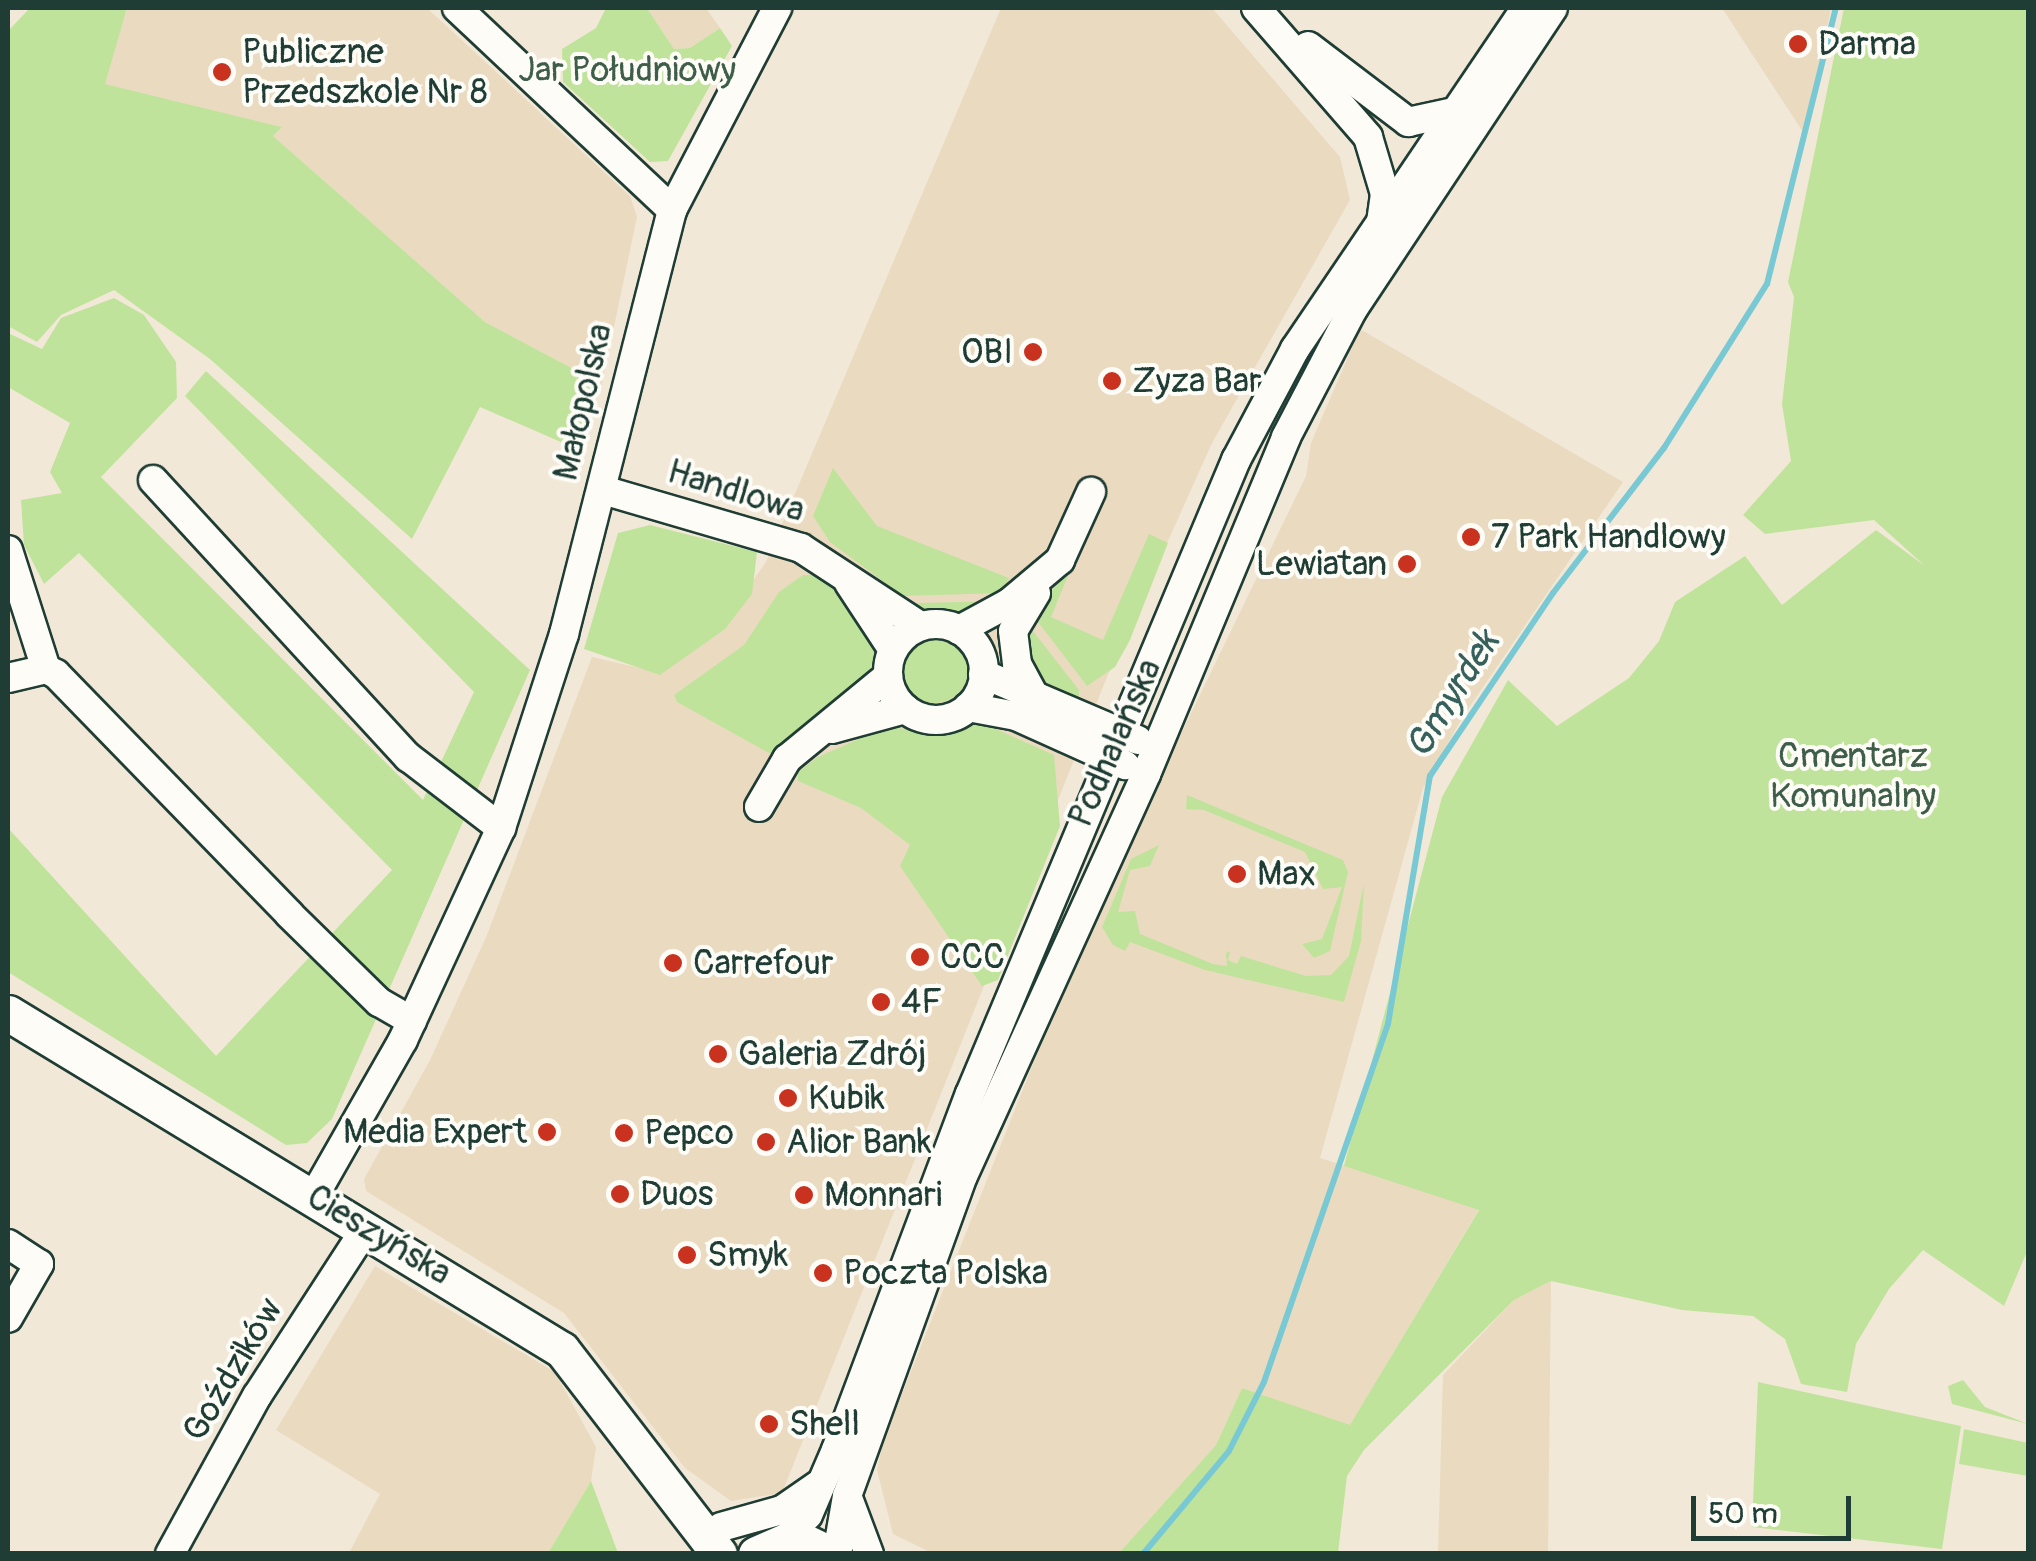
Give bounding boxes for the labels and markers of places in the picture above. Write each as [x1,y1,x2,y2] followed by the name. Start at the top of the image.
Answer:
[1818,23,1916,65] place label: Darma
[242,31,488,113] place label: Publiczne Przedszkole Nr 8
[1787,33,1809,55] marker: Darma
[211,61,233,83] marker: Publiczne Przedszkole Nr 8
[961,331,1013,373] place label: OBI
[1022,341,1044,363] marker: OBI
[1132,360,1261,402] place label: Zyza Bar
[1101,370,1123,392] marker: Zyza Bar
[1491,516,1726,558] place label: 7 Park Handlowy
[1460,526,1482,548] marker: 7 Park Handlowy
[1256,543,1387,585] place label: Lewiatan
[1396,553,1418,575] marker: Lewiatan
[1257,853,1316,895] place label: Max
[1226,863,1248,885] marker: Max
[940,936,1005,978] place label: CCC
[693,942,833,984] place label: Carrefour
[909,946,931,968] marker: CCC
[662,952,684,974] marker: Carrefour
[901,981,942,1023] place label: 4F
[870,991,892,1013] marker: 4F
[738,1033,926,1075] place label: Galeria Zdrój
[707,1043,729,1065] marker: Galeria Zdrój
[808,1077,885,1119] place label: Kubik
[777,1087,799,1109] marker: Kubik
[343,1111,527,1153] place label: Media Expert
[644,1112,734,1154] place label: Pepco
[536,1121,558,1143] marker: Media Expert
[786,1121,932,1163] place label: Alior Bank
[613,1122,635,1144] marker: Pepco
[755,1131,777,1153] marker: Alior Bank
[640,1173,713,1215] place label: Duos
[824,1174,942,1216] place label: Monnari
[609,1183,631,1205] marker: Duos
[793,1184,815,1206] marker: Monnari
[707,1234,788,1276] place label: Smyk
[676,1244,698,1266] marker: Smyk
[843,1252,1048,1294] place label: Poczta Polska
[812,1262,834,1284] marker: Poczta Polska
[789,1403,860,1445] place label: Shell
[758,1413,780,1435] marker: Shell

